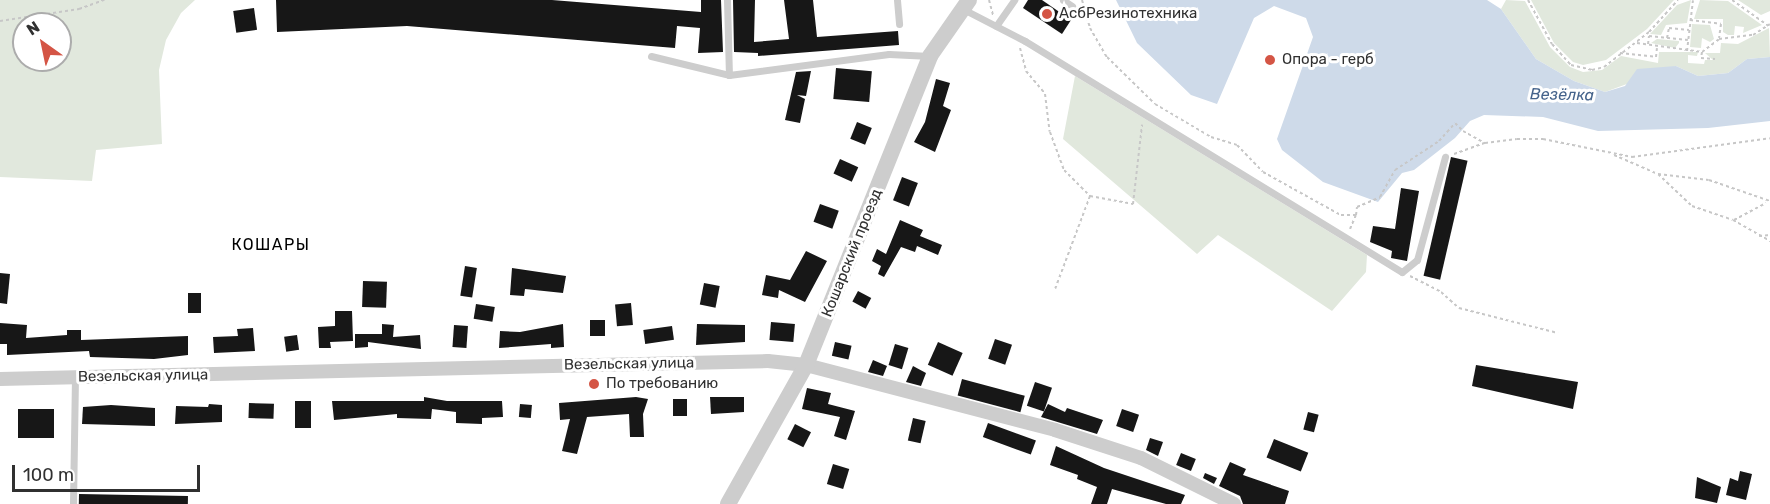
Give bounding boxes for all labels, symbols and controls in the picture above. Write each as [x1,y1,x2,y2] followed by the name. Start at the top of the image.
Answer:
[1059,5,1197,23] place label: АсбРезинотехника
[1040,7,1054,21] marker: АсбРезинотехника
[12,12,72,72] north arrow
[23,17,43,39] text: N
[1282,51,1374,69] place label: Опора - герб
[1263,53,1277,67] marker: Опора - герб
[1530,85,1594,105] water label: Везёлка
[818,186,886,320] street label: Кошарский проезд
[232,235,310,255] district label: КОШАРЫ
[564,354,694,374] street label: Везельская улица
[78,366,208,386] street label: Везельская улица
[606,375,718,393] place label: По требованию
[587,377,601,391] marker: По требованию
[15,453,202,491] scale bar
[23,464,74,486] text: 100 m

